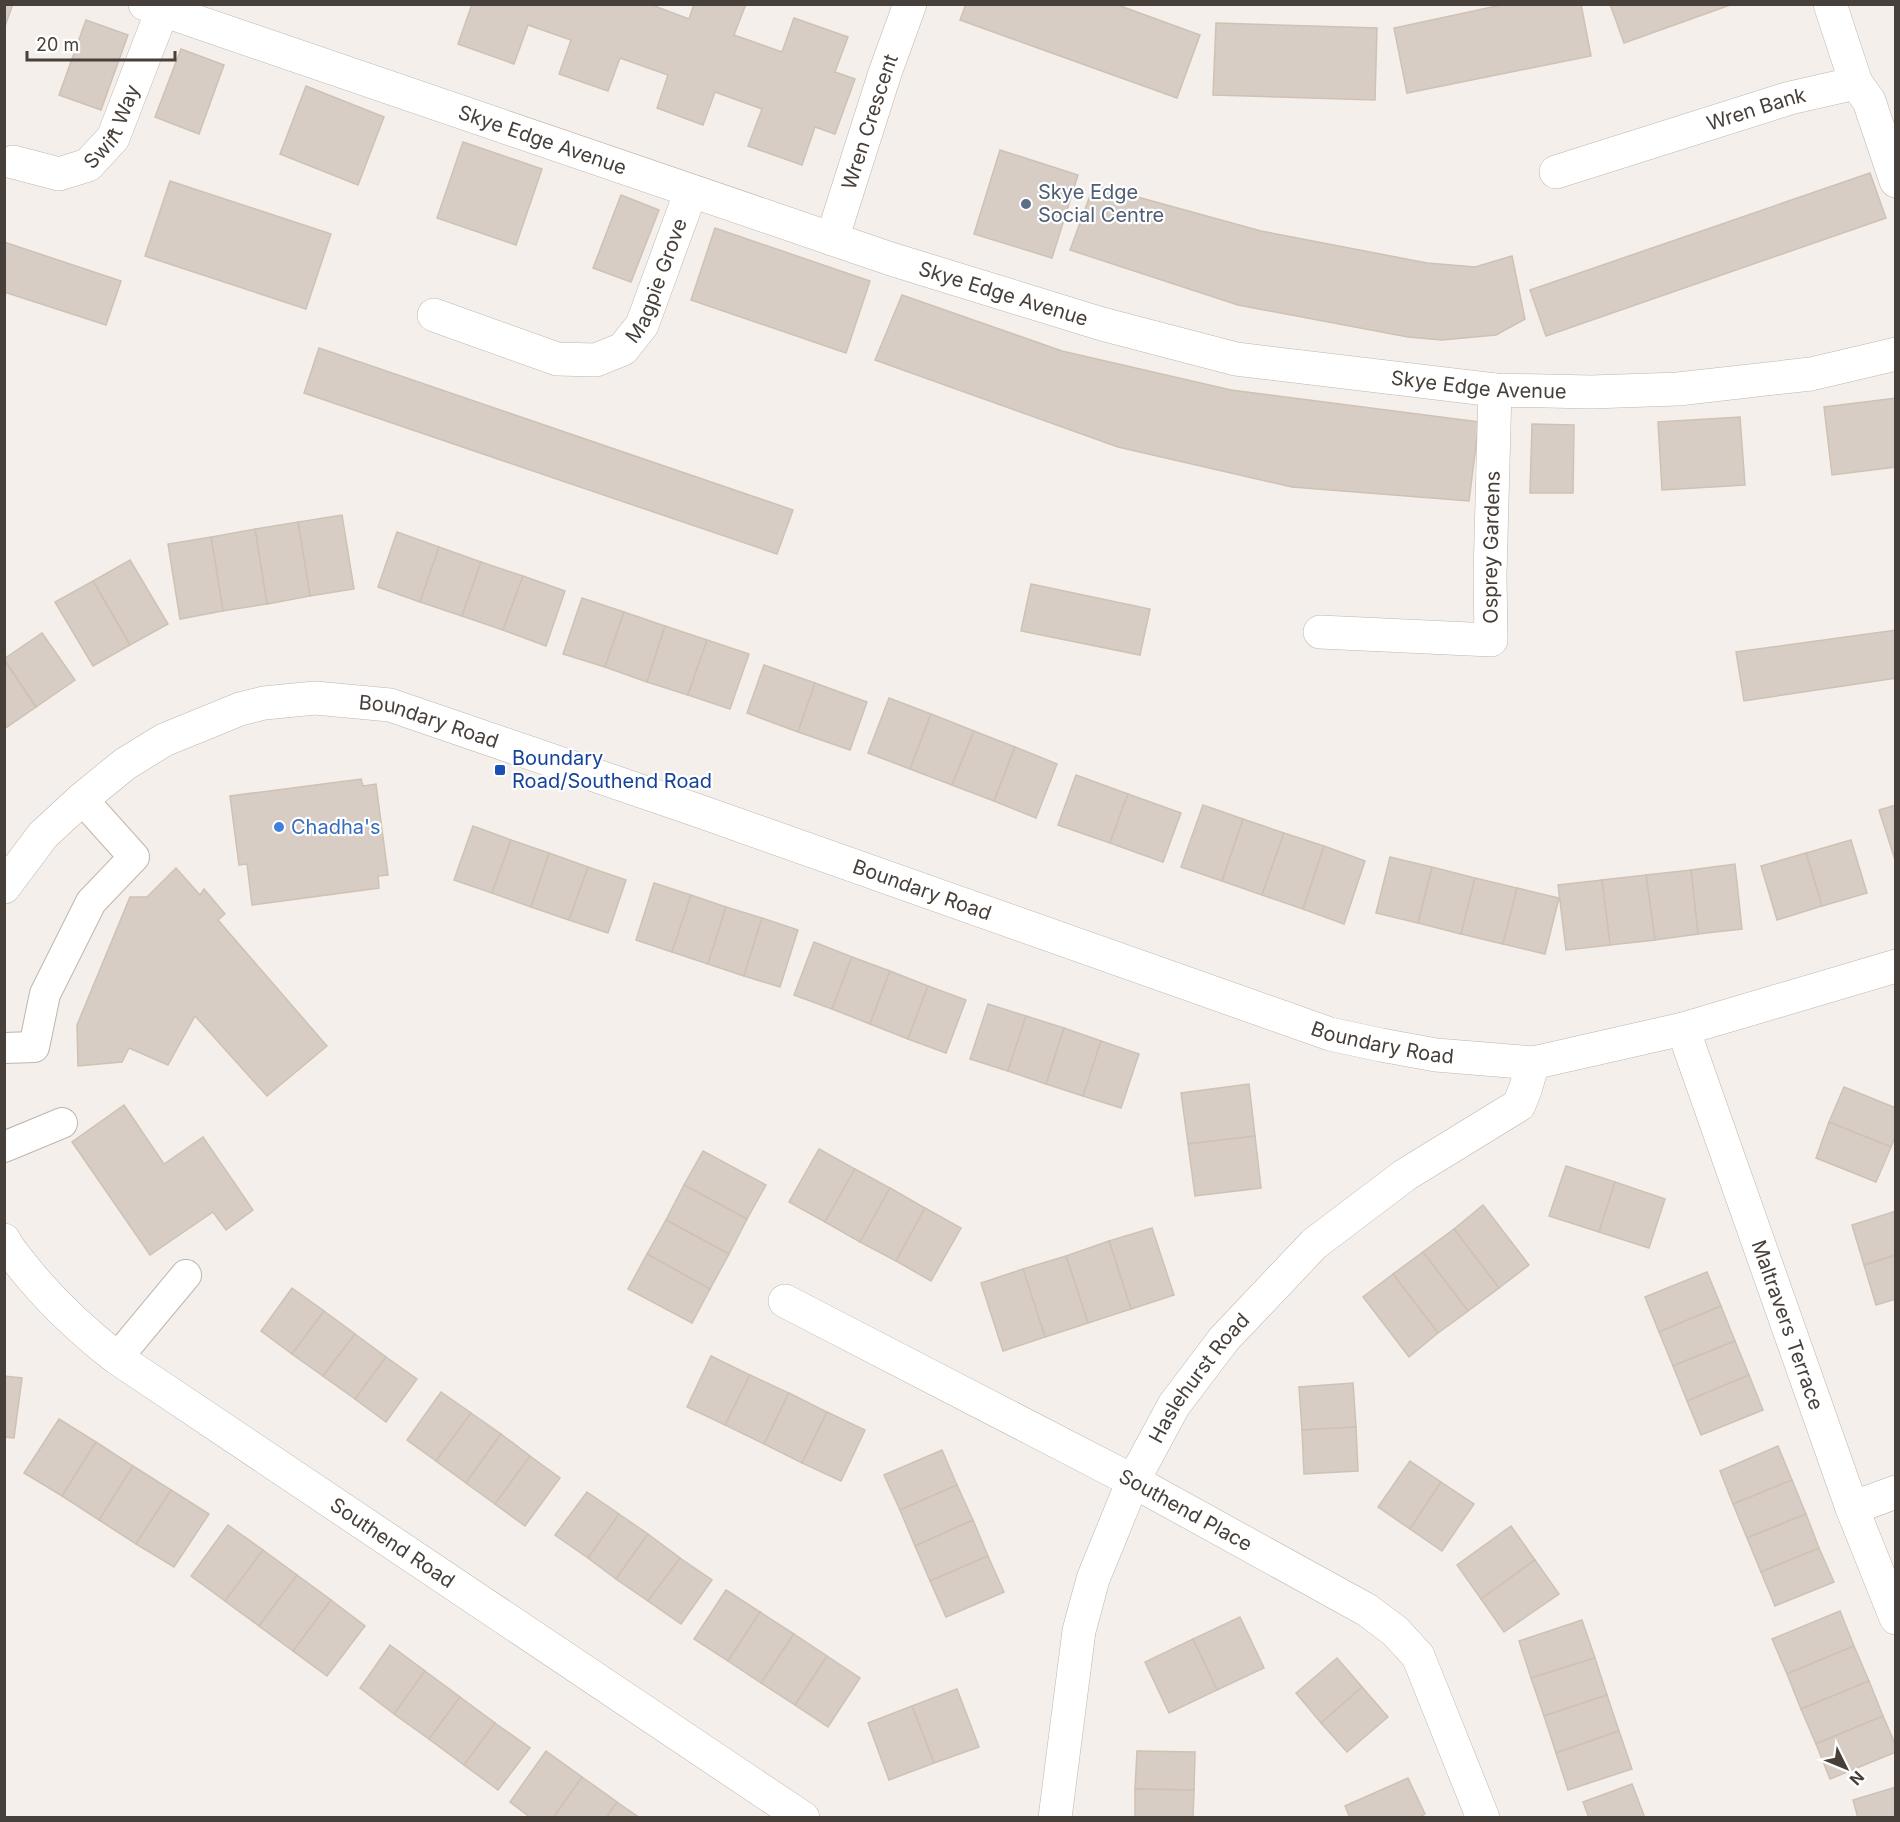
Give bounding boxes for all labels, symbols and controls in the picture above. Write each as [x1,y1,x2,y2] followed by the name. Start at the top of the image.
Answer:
[27,24,176,62] scale bar
[36,34,79,55] text: 20 m
[837,50,903,193] street label: Wren Crescent
[79,81,144,174] street label: Swift Way
[1704,83,1808,136] street label: Wren Bank
[455,100,630,180] street label: Skye Edge Avenue
[1038,180,1164,227] place label: Skye Edge Social Centre
[1019,197,1033,211] marker: Skye Edge Social Centre
[620,215,692,348] street label: Magpie Grove
[916,256,1091,331] street label: Skye Edge Avenue
[1390,366,1567,403] street label: Skye Edge Avenue
[1478,470,1505,624] street label: Osprey Gardens
[358,690,502,753] street label: Boundary Road
[512,746,712,793] place label: Boundary Road/Southend Road
[493,763,507,777] marker: Boundary Road/Southend Road
[291,815,381,839] place label: Chadha's
[272,820,286,834] marker: Chadha's
[850,854,995,925] street label: Boundary Road
[1308,1016,1455,1068] street label: Boundary Road
[1746,1237,1828,1413] street label: Maltravers Terrace
[1144,1308,1254,1447] street label: Haslehurst Road
[1115,1464,1256,1556] street label: Southend Place
[326,1493,459,1593] street label: Southend Road
[1816,1738,1876,1798] north arrow
[1845,1767,1868,1790] text: N

